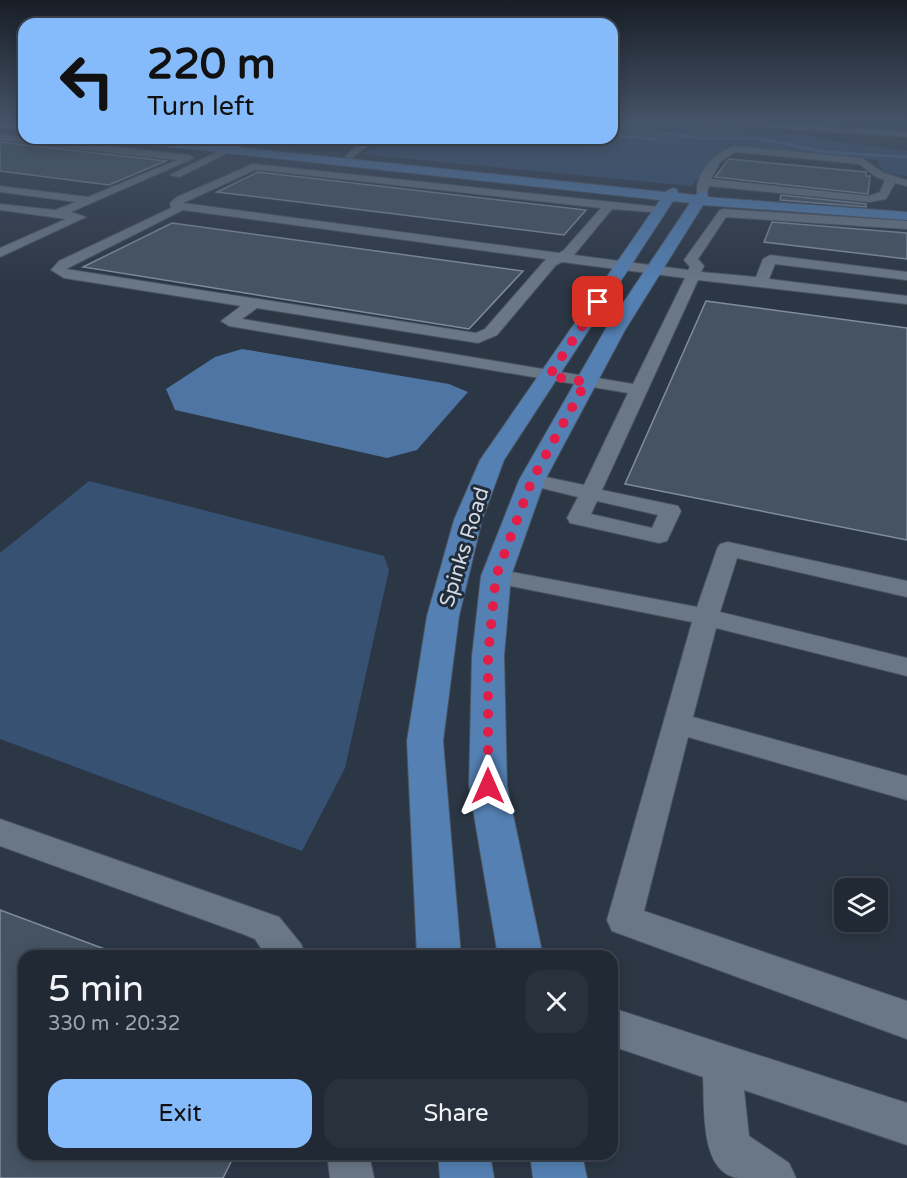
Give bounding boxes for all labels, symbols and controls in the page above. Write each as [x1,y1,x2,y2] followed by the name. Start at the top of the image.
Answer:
[147,39,276,90] text: 220 m
[48,42,126,120] icon: left
[147,90,254,123] text: Turn left
[572,276,623,327] pin
[581,285,614,318] icon: arrive
[434,484,495,610] street label: Spinks Road
[456,754,520,818] position arrow
[834,878,888,932] map controls
[834,878,888,932] button: layers
[48,968,144,1011] text: 5 min
[525,970,588,1033] button: close
[48,1012,180,1036] text: 330 m · 20:32
[48,1079,312,1148] button: Exit
[324,1079,588,1148] button: Share

